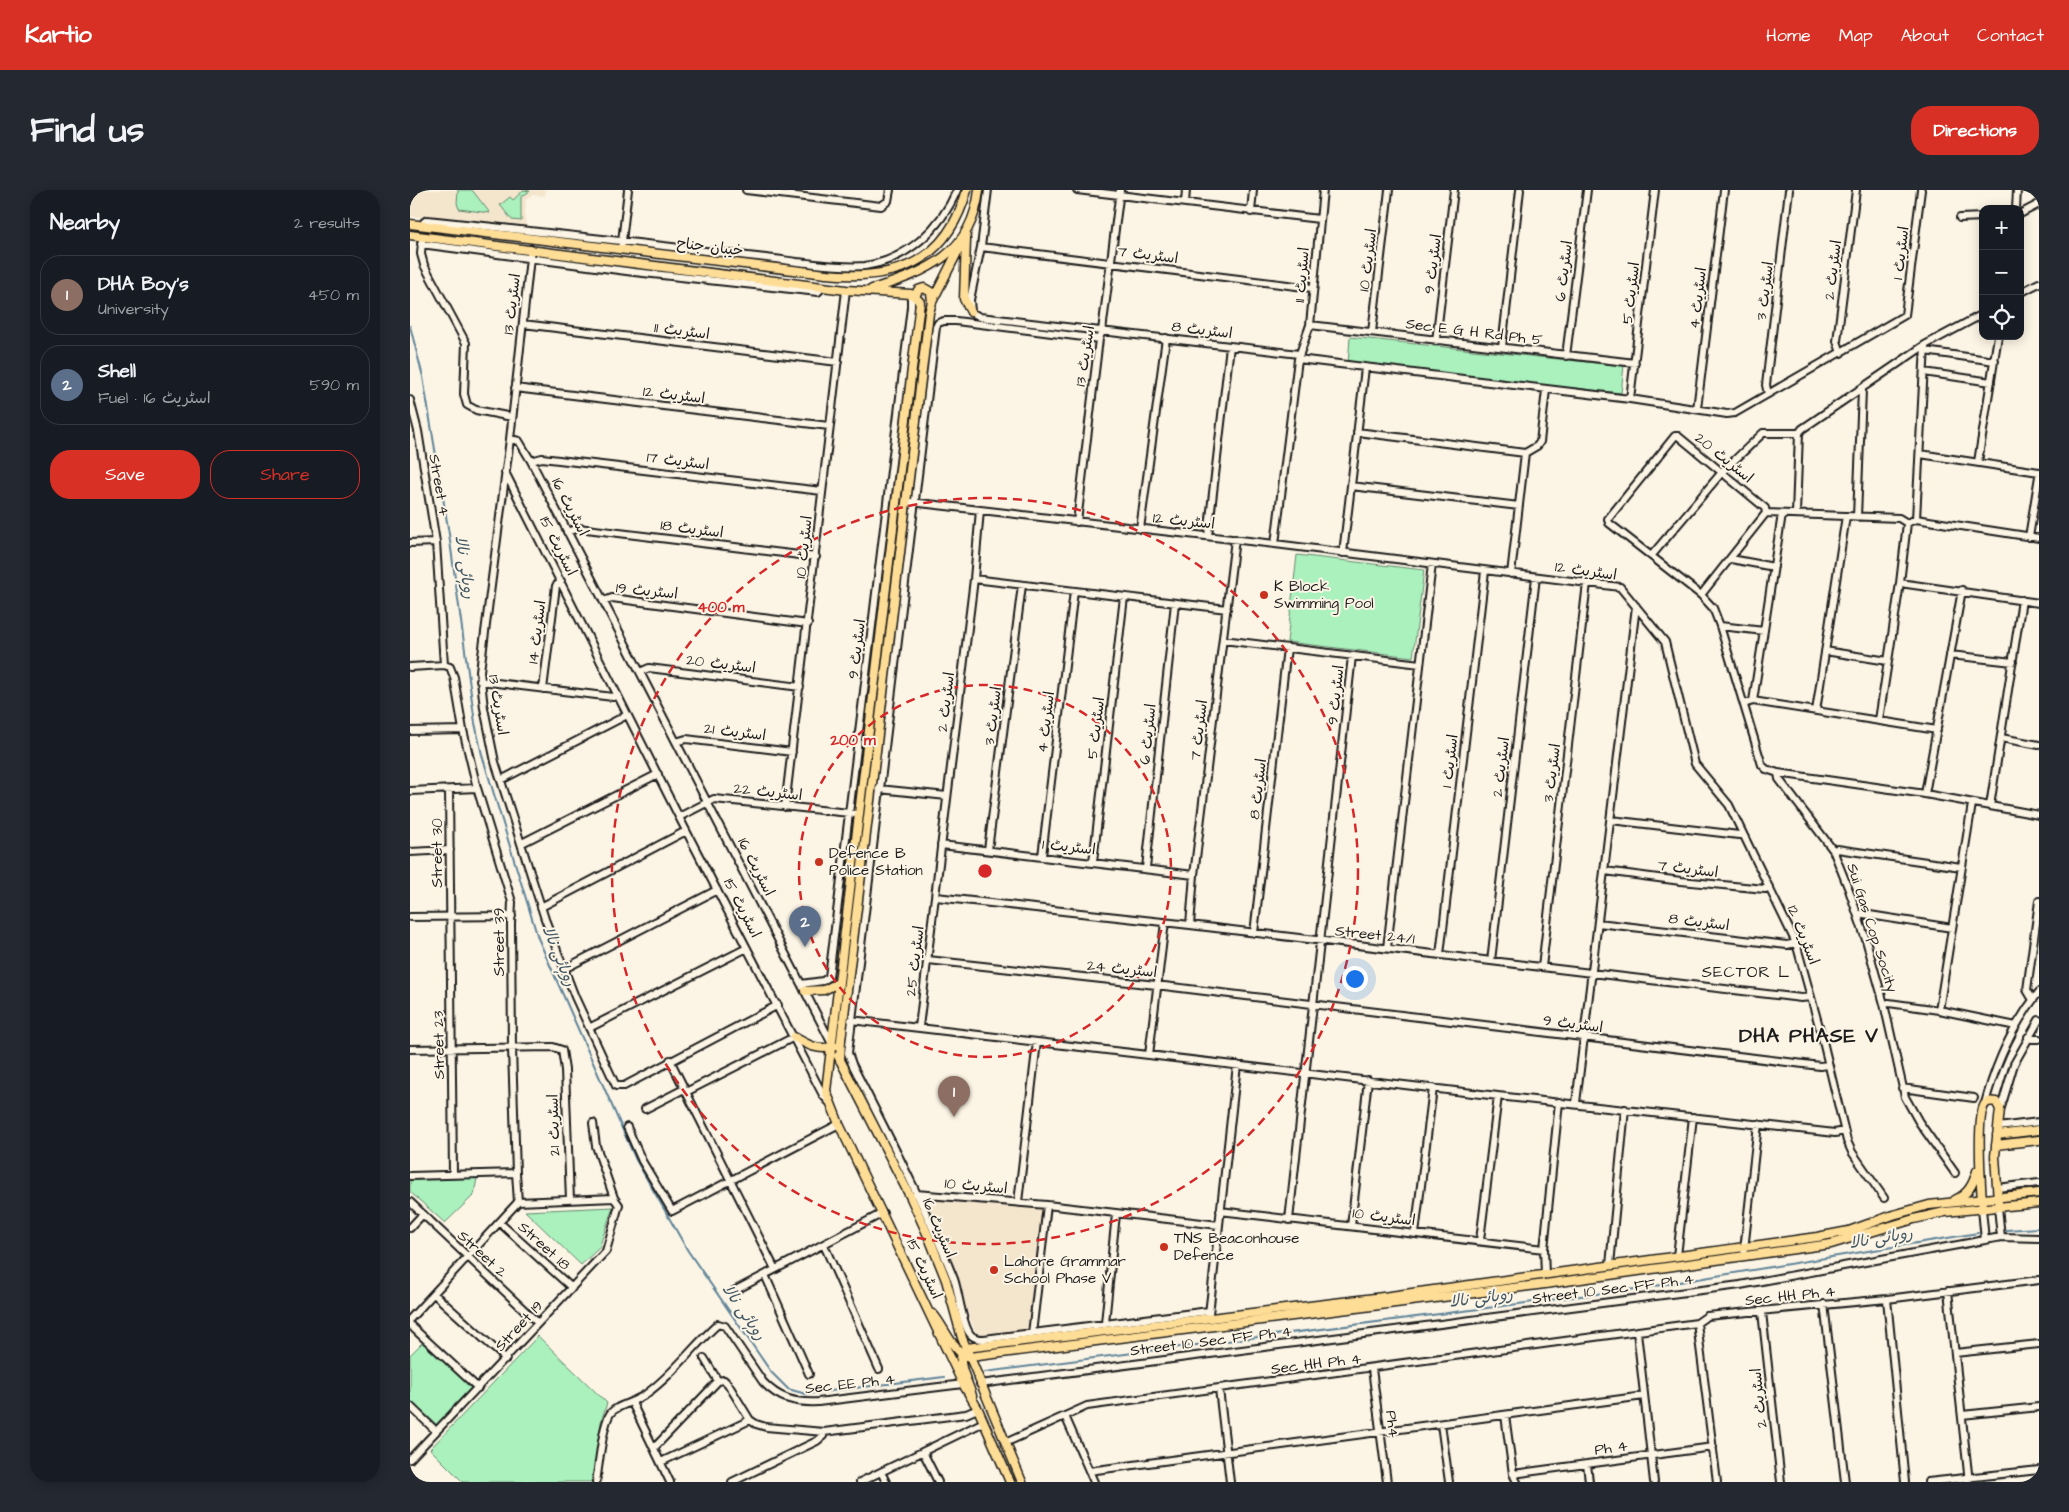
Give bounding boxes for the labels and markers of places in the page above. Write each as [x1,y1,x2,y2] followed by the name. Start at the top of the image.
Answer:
[1274,576,1374,615] place label: K Block Swimming Pool
[1258,589,1270,601] marker: K Block Swimming Pool
[829,843,923,881] place label: Defence B Police Station
[813,856,825,868] marker: Defence B Police Station
[976,862,994,880] centre of rings
[789,906,821,947] pin: 2
[938,1076,970,1117] pin: 1
[1174,1228,1299,1266] place label: TNS Beaconhouse Defence
[1158,1241,1170,1253] marker: TNS Beaconhouse Defence
[1004,1251,1126,1289] place label: Lahore Grammar School Phase V
[988,1264,1000,1276] marker: Lahore Grammar School Phase V

